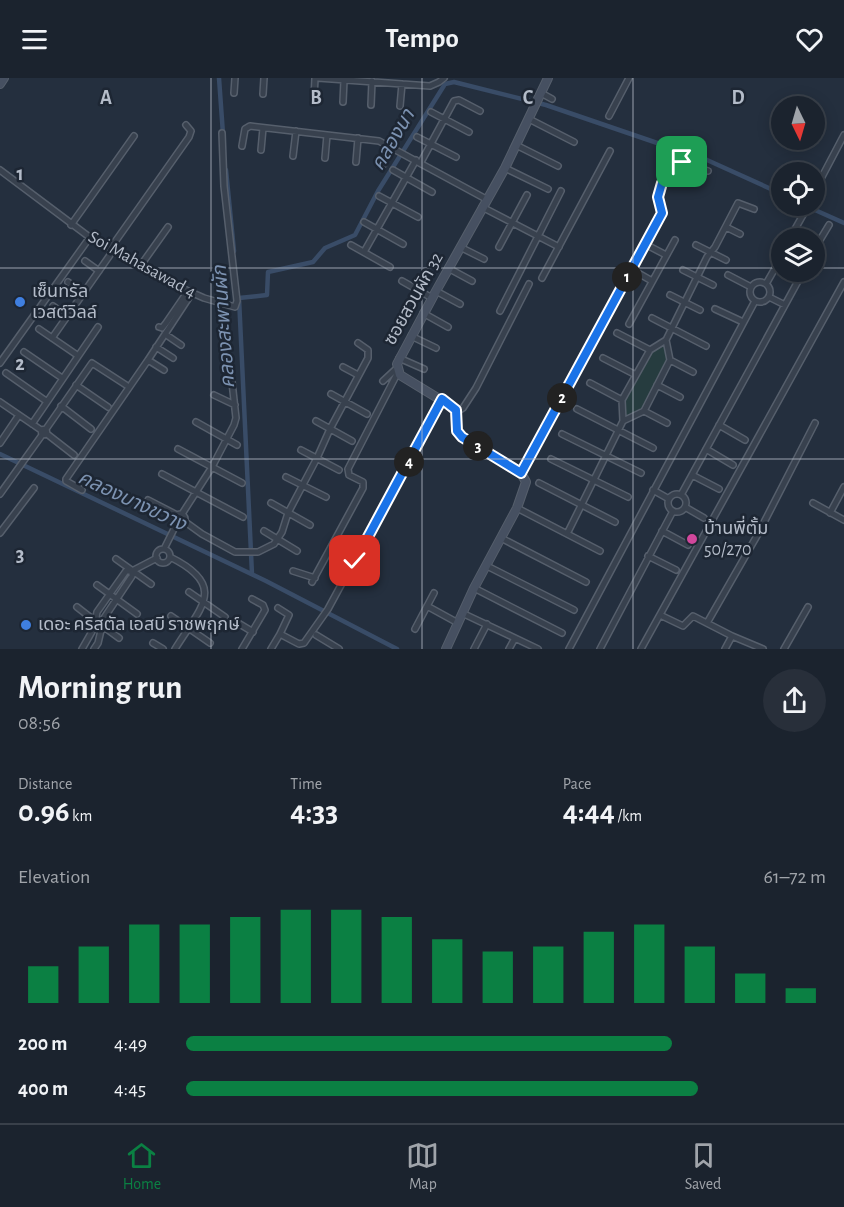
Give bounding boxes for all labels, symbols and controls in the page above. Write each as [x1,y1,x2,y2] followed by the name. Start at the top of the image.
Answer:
[18,23,51,56] icon: menu
[793,23,826,56] icon: heart
[385,25,459,52] text: Tempo
[100,88,112,108] text: A
[310,88,322,108] text: B
[523,88,534,108] text: C
[731,88,745,108] text: D
[771,96,825,150] north arrow
[771,96,825,282] map controls
[368,106,419,174] water label: คลองนา
[656,136,707,187] pin
[665,145,698,178] icon: arrive
[771,162,825,216] button: locate
[16,164,24,184] text: 1
[85,228,199,302] street label: Soi Mahasawad 4
[771,228,825,282] button: layers
[380,249,447,348] street label: ซอยสวนผัก 32
[612,262,642,292] pin: 1
[210,264,238,389] water label: คลองสะพานผัก
[624,269,630,285] text: 1
[32,282,97,322] place label: เซ็นทรัล เวสต์วิลล์
[13,295,27,309] marker: เซ็นทรัล เวสต์วิลล์
[15,354,25,374] text: 2
[547,383,577,413] pin: 2
[558,390,566,406] text: 2
[463,431,493,461] pin: 3
[475,438,481,454] text: 3
[394,447,424,477] pin: 4
[405,454,413,470] text: 4
[75,467,190,535] water label: คลองบางขวาง
[704,515,768,559] place label: บ้านพี่ตั้ม 50/270
[685,532,699,546] marker: บ้านพี่ตั้ม 50/270
[329,535,380,586] pin
[338,544,371,577] icon: check
[16,545,24,565] text: 3
[38,615,240,634] place label: เดอะ คริสตัล เอสบี ราชพฤกษ์
[19,618,33,632] marker: เดอะ คริสตัล เอสบี ราชพฤกษ์
[763,669,826,732] button: share
[18,672,182,705] text: Morning run
[18,713,60,733] text: 08:56
[18,776,72,792] text: Distance
[290,776,322,792] text: Time
[563,776,591,792] text: Pace
[18,797,69,827] text: 0.96
[290,797,338,827] text: 4:33
[563,797,615,827] text: 4:44
[69,808,92,824] text: km
[615,808,642,824] text: /km
[18,867,90,887] text: Elevation
[763,867,826,887] text: 61–72 m
[18,1034,67,1054] text: 200 m
[114,1034,147,1054] text: 4:49
[18,1079,68,1099] text: 400 m
[114,1079,146,1099] text: 4:45
[123,1139,161,1194] tab: Home
[406,1139,439,1194] tab: Map
[685,1139,721,1194] tab: Saved

